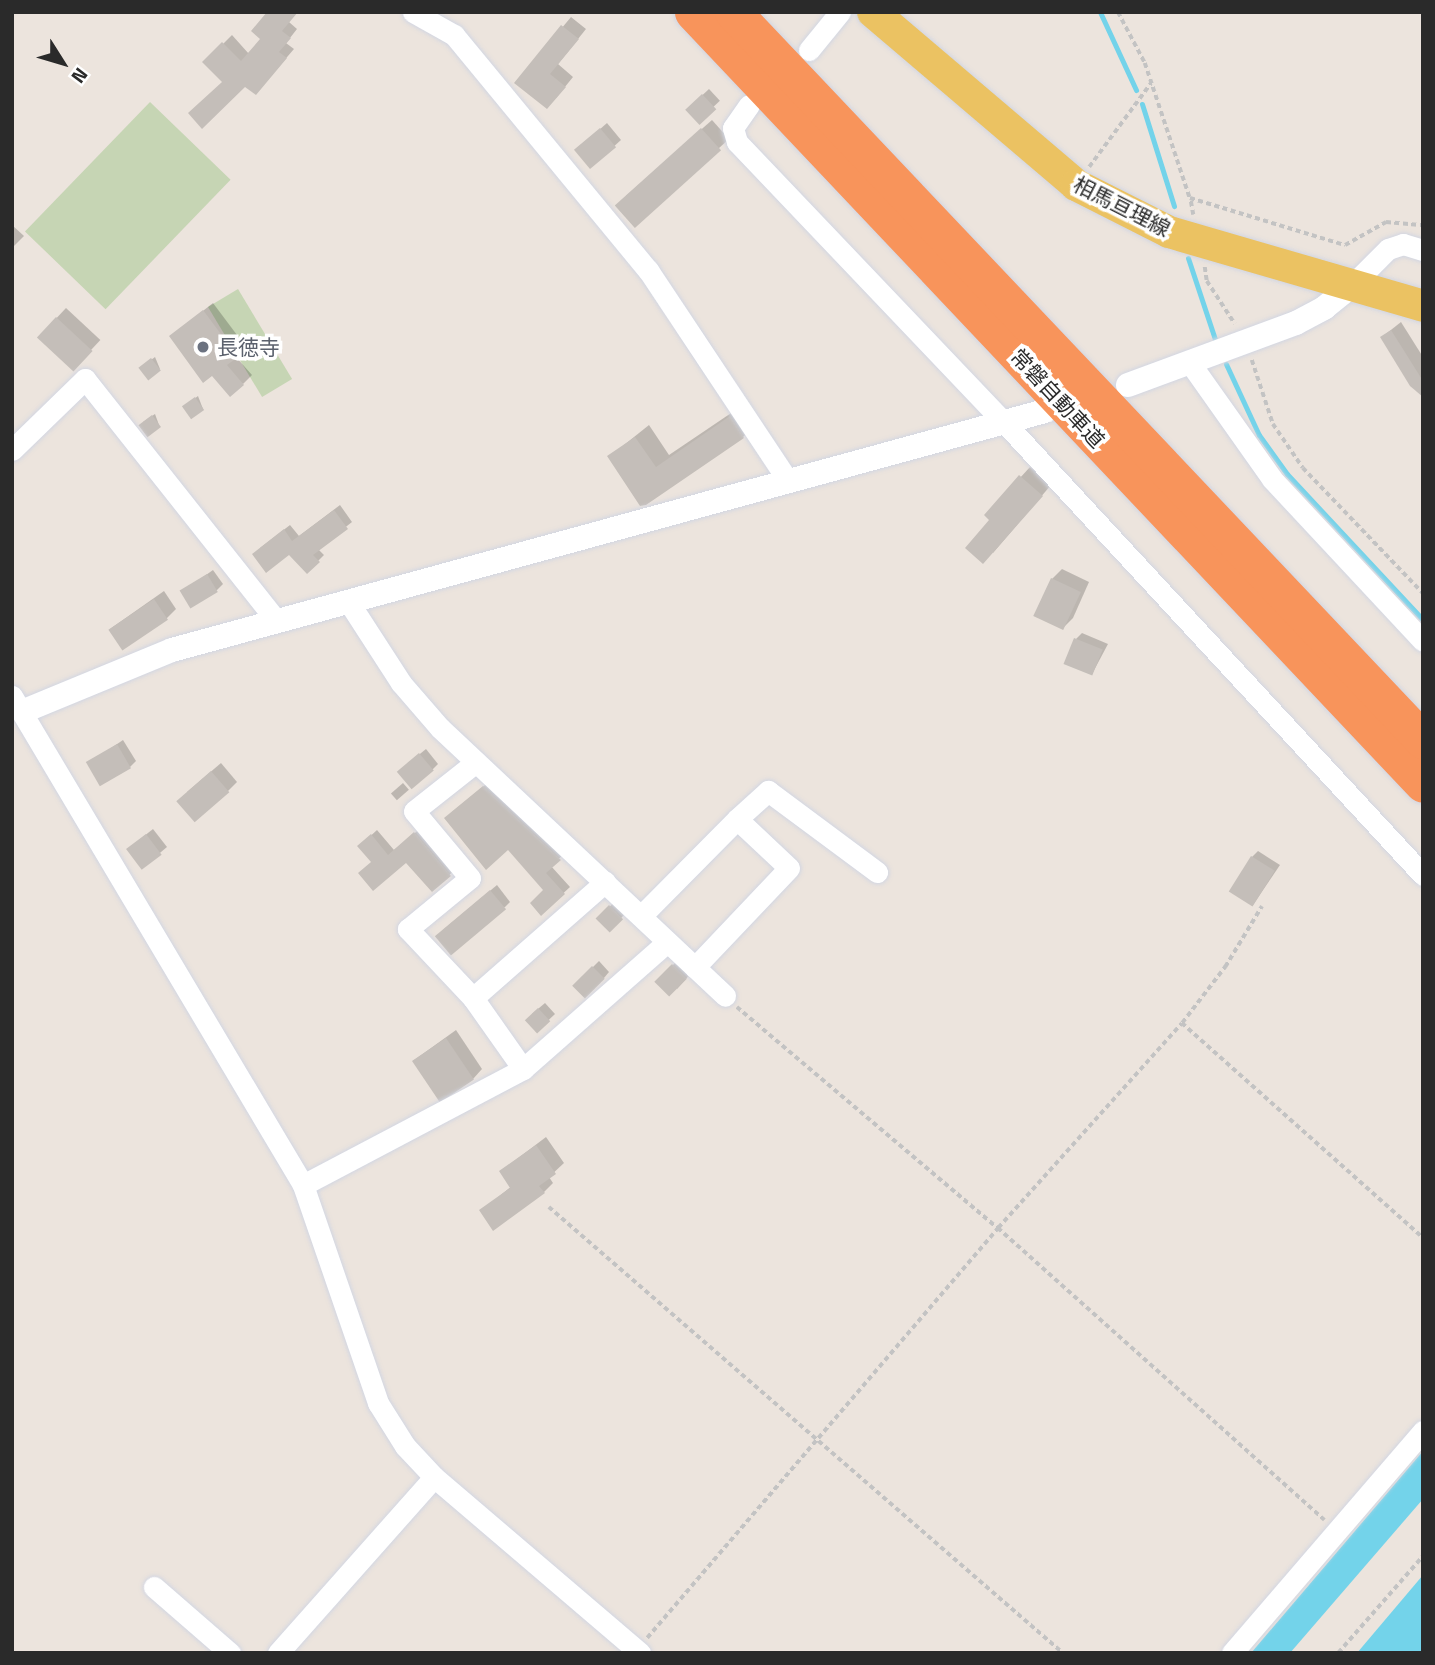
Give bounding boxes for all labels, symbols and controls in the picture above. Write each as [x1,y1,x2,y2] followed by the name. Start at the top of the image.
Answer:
[28,28,98,98] north arrow
[65,62,96,90] text: N
[1070,171,1174,241] street label: 相馬亘理線
[217,334,280,360] place label: 長徳寺
[195,339,211,355] marker: 長徳寺
[1006,343,1110,453] street label: 常磐自動車道

